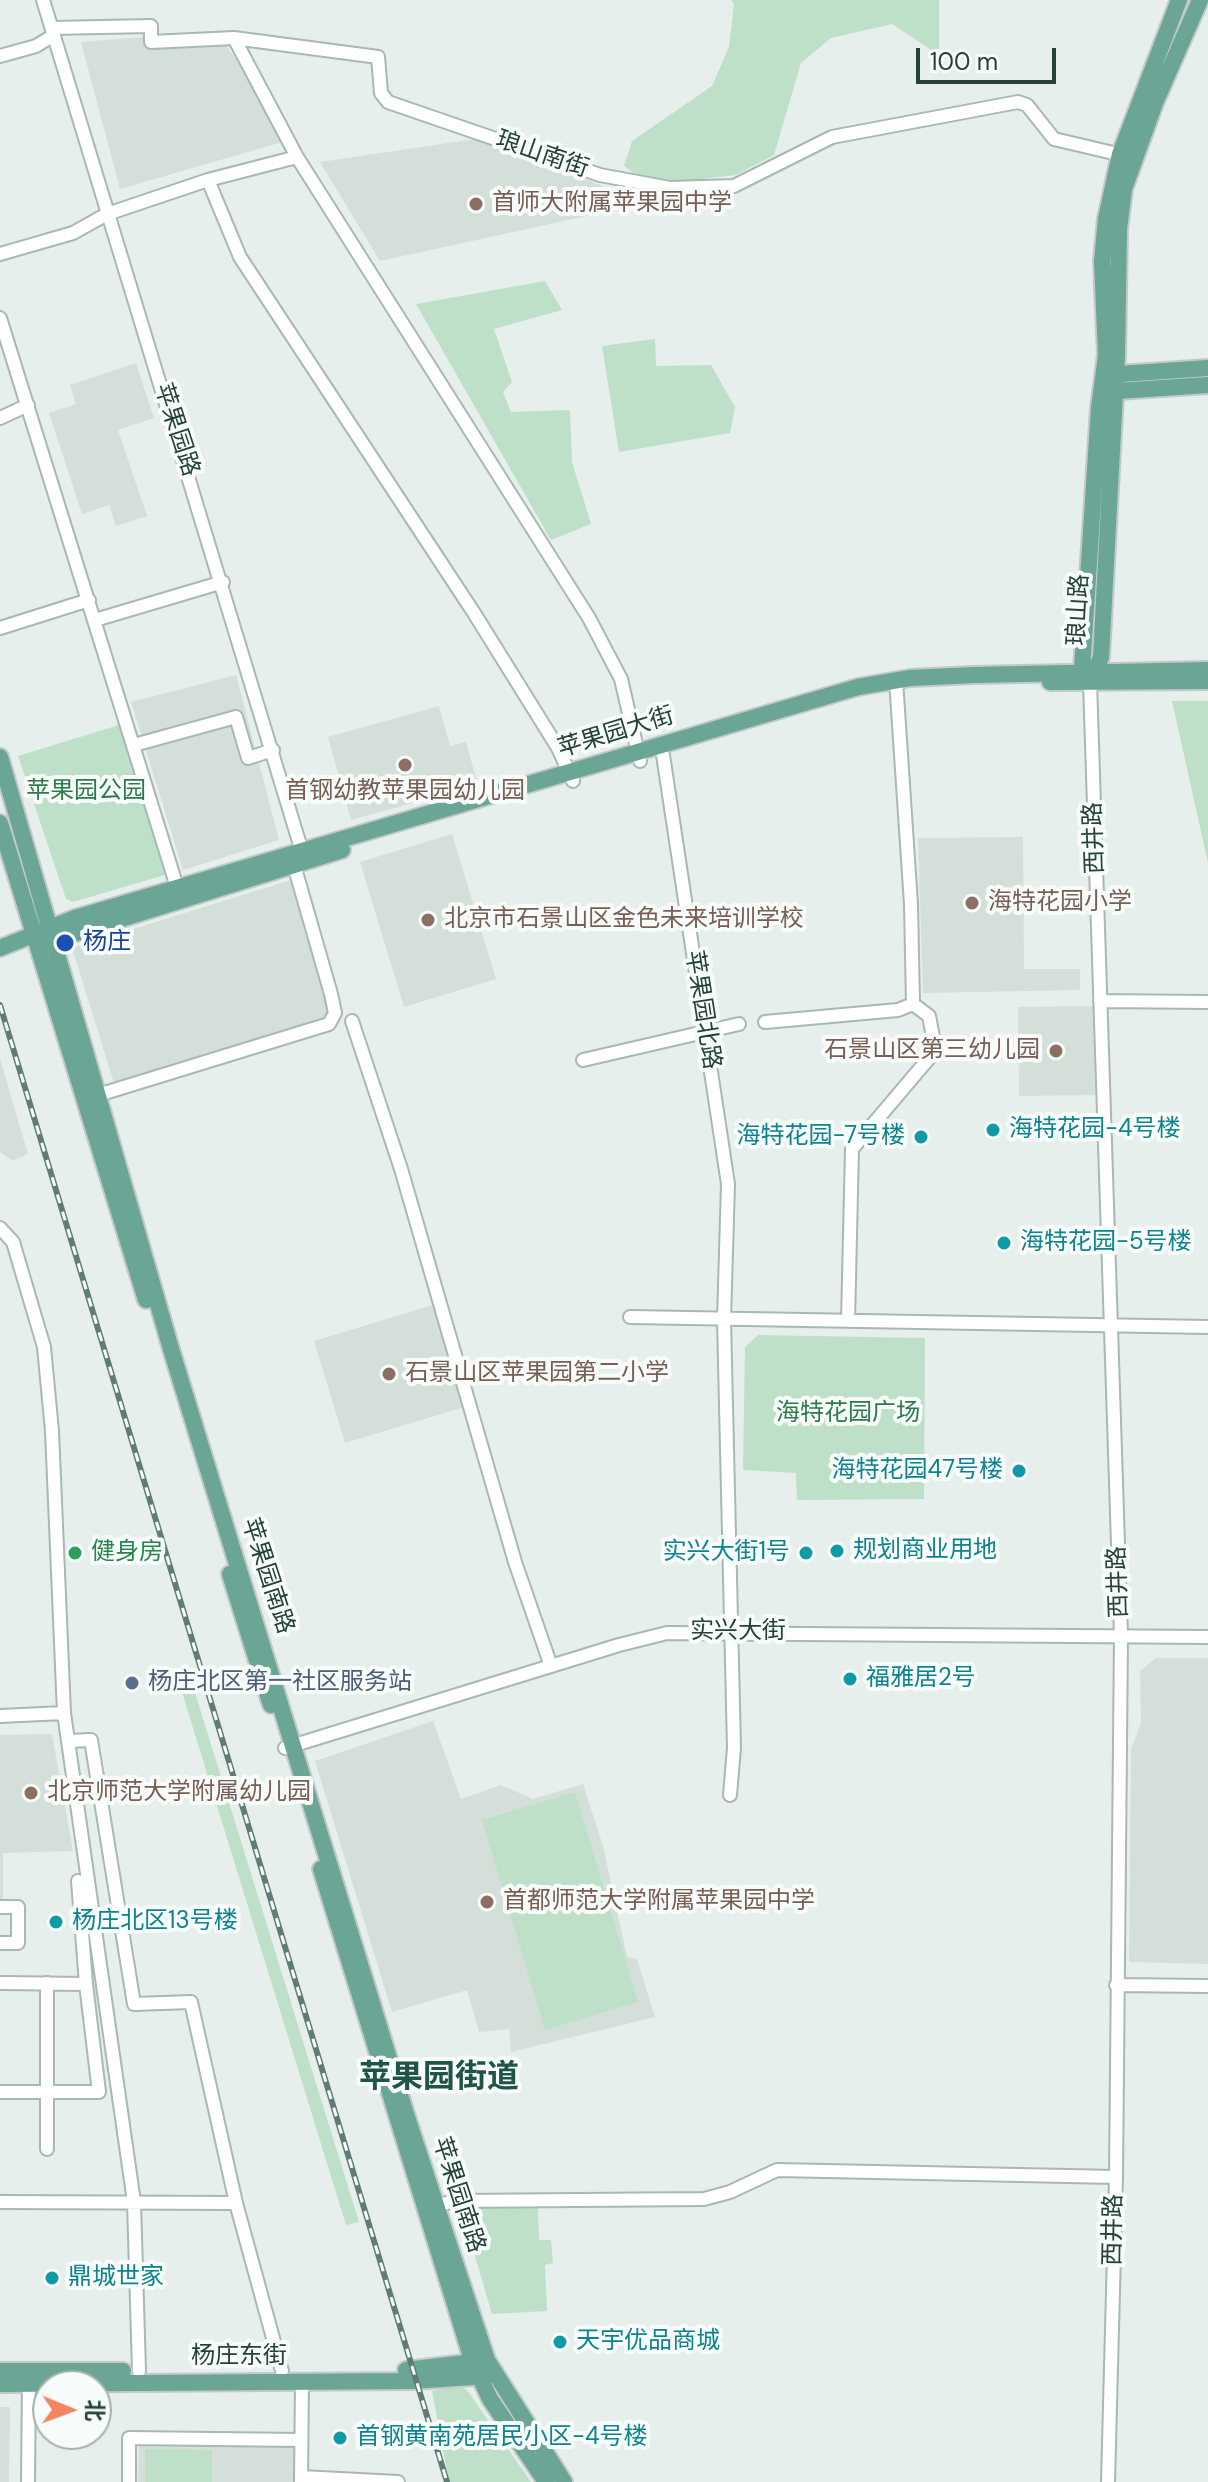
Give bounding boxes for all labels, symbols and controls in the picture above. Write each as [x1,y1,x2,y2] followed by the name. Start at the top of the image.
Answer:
[920,32,1060,82] scale bar
[930,46,998,77] text: 100 m
[492,126,592,184] street label: 琅山南街
[492,190,732,218] place label: 首师大附属苹果园中学
[467,195,485,213] marker: 首师大附属苹果园中学
[147,380,205,480] street label: 苹果园路
[1063,573,1095,647] street label: 琅山路
[554,702,678,764] street label: 苹果园大街
[396,756,414,774] marker: 首钢幼教苹果园幼儿园
[26,778,146,806] park label: 苹果园公园
[285,778,525,806] place label: 首钢幼教苹果园幼儿园
[1079,802,1111,874] street label: 西井路
[988,889,1132,917] place label: 海特花园小学
[963,894,981,912] marker: 海特花园小学
[444,906,804,934] place label: 北京市石景山区金色未来培训学校
[419,911,437,929] marker: 北京市石景山区金色未来培训学校
[83,929,131,957] place label: 杨庄
[54,932,76,954] marker: 杨庄
[678,948,726,1072] street label: 苹果园北路
[824,1037,1040,1065] place label: 石景山区第三幼儿园
[1047,1042,1065,1060] marker: 石景山区第三幼儿园
[1009,1116,1181,1144] place label: 海特花园-4号楼
[984,1121,1002,1139] marker: 海特花园-4号楼
[737,1123,905,1151] place label: 海特花园-7号楼
[912,1128,930,1146] marker: 海特花园-7号楼
[1020,1229,1192,1257] place label: 海特花园-5号楼
[995,1234,1013,1252] marker: 海特花园-5号楼
[405,1360,669,1388] place label: 石景山区苹果园第二小学
[380,1365,398,1383] marker: 石景山区苹果园第二小学
[776,1400,920,1428] park label: 海特花园广场
[832,1457,1003,1485] place label: 海特花园47号楼
[1010,1462,1028,1480] marker: 海特花园47号楼
[235,1514,299,1638] street label: 苹果园南路
[853,1537,997,1565] place label: 规划商业用地
[91,1539,163,1567] place label: 健身房
[663,1539,790,1567] place label: 实兴大街1号
[828,1542,846,1560] marker: 规划商业用地
[66,1544,84,1562] marker: 健身房
[797,1544,815,1562] marker: 实兴大街1号
[1103,1546,1135,1618] street label: 西井路
[690,1618,786,1646] street label: 实兴大街
[866,1665,976,1693] place label: 福雅居2号
[148,1669,412,1697] place label: 杨庄北区第一社区服务站
[841,1670,859,1688] marker: 福雅居2号
[123,1674,141,1692] marker: 杨庄北区第一社区服务站
[47,1779,311,1807] place label: 北京师范大学附属幼儿园
[22,1784,40,1802] marker: 北京师范大学附属幼儿园
[503,1888,815,1916] place label: 首都师范大学附属苹果园中学
[478,1893,496,1911] marker: 首都师范大学附属苹果园中学
[72,1908,238,1936] place label: 杨庄北区13号楼
[47,1913,65,1931] marker: 杨庄北区13号楼
[359,2060,519,2098] district label: 苹果园街道
[426,2133,490,2257] street label: 苹果园南路
[1099,2194,1129,2266] street label: 西井路
[68,2264,164,2292] place label: 鼎城世家
[43,2269,61,2287] marker: 鼎城世家
[576,2328,720,2356] place label: 天宇优品商城
[551,2333,569,2351] marker: 天宇优品商城
[191,2343,287,2371] street label: 杨庄东街
[32,2370,112,2450] north arrow
[80,2399,109,2422] text: 北
[356,2424,648,2452] place label: 首钢黄南苑居民小区-4号楼
[331,2429,349,2447] marker: 首钢黄南苑居民小区-4号楼

